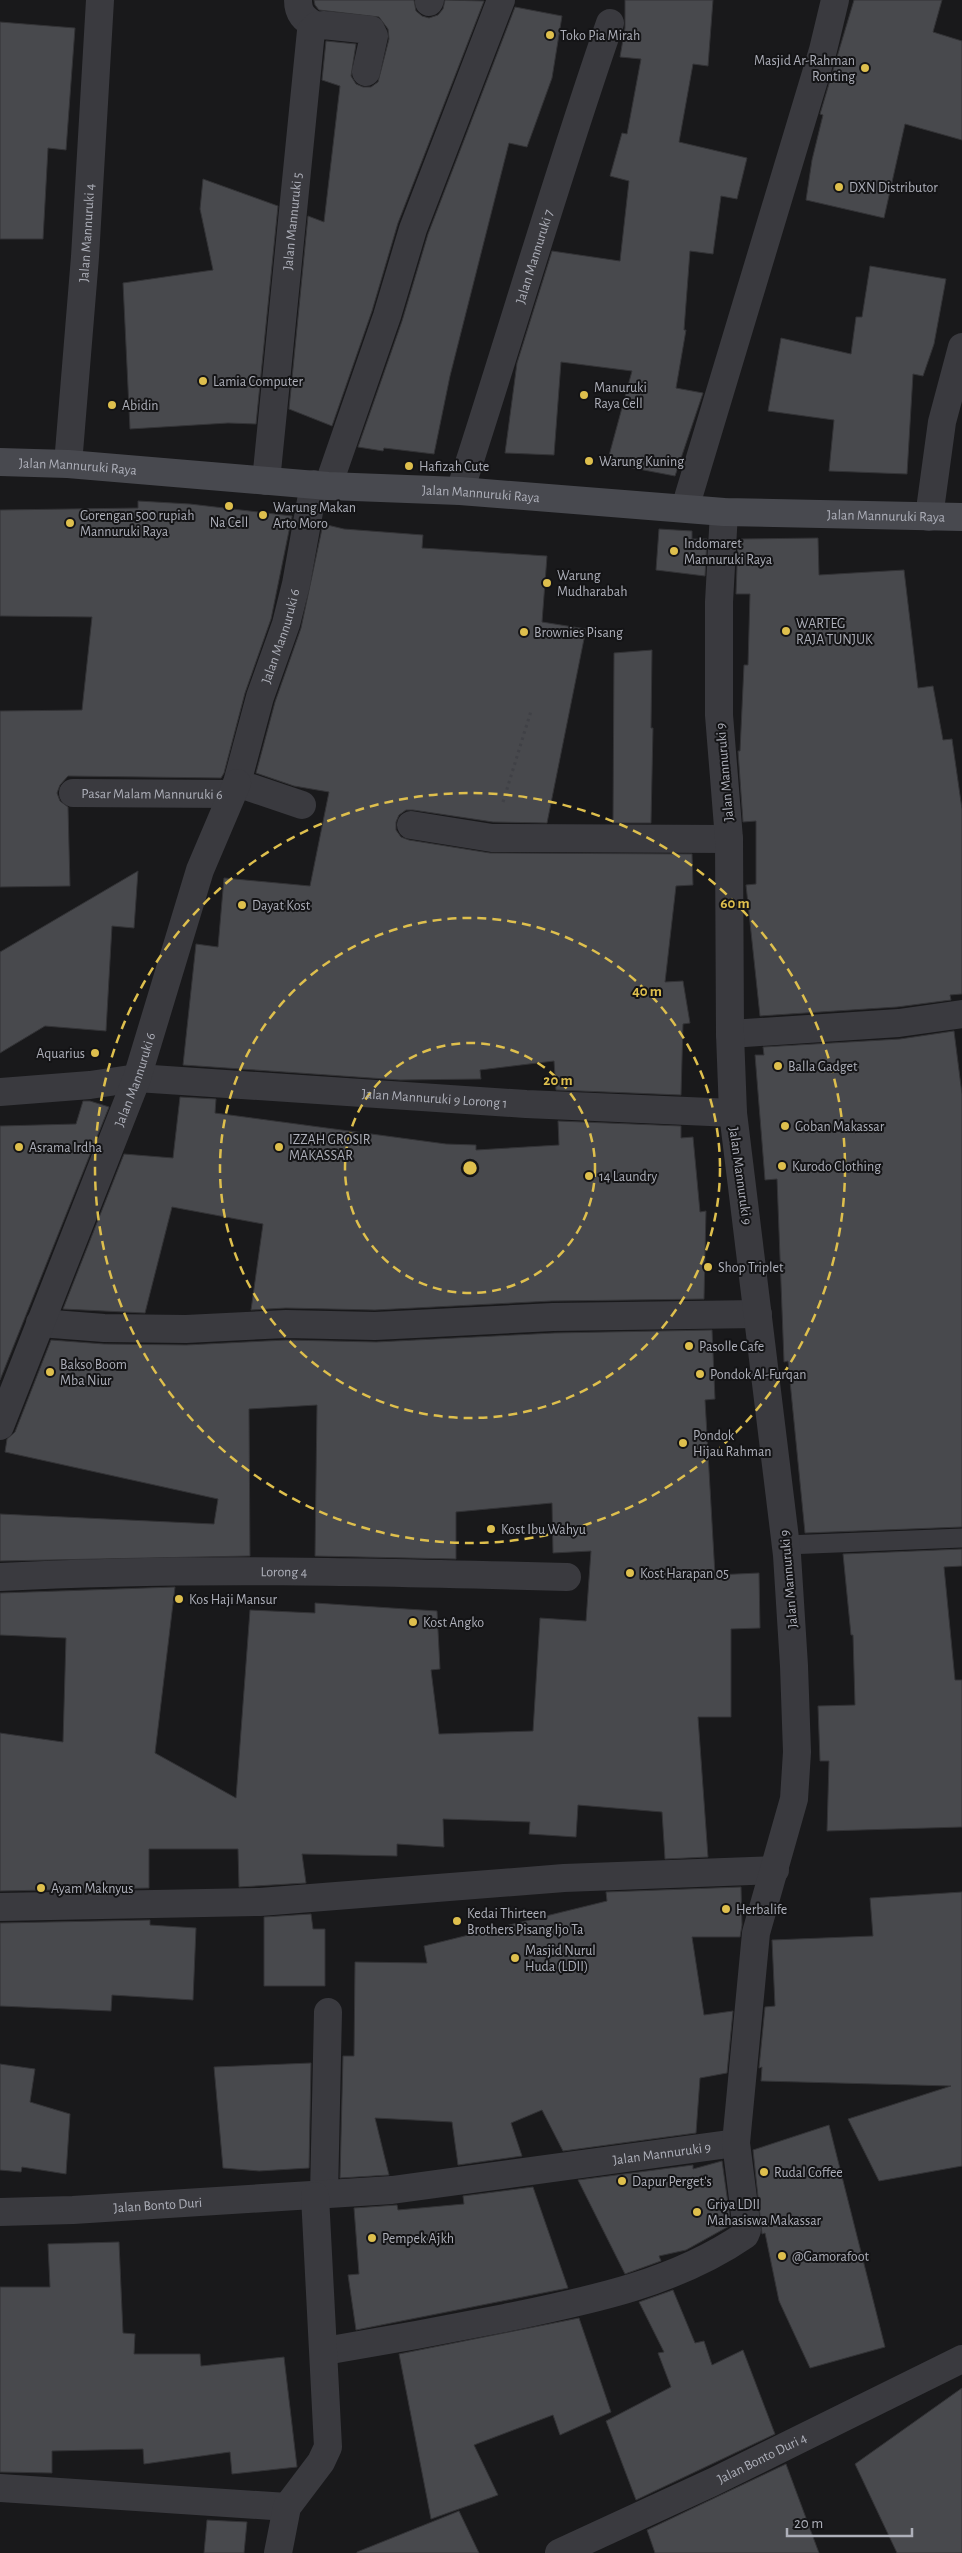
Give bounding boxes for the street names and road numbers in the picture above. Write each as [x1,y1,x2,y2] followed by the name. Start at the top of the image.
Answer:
[281,172,305,271] street label: Jalan Mannuruki 5
[77,183,97,283] street label: Jalan Mannuruki 4
[514,208,556,306] street label: Jalan Mannuruki 7
[19,457,138,478] street label: Jalan Mannuruki Raya
[422,484,541,505] street label: Jalan Mannuruki Raya
[827,508,946,525] street label: Jalan Mannuruki Raya
[259,587,303,686] street label: Jalan Mannuruki 6
[714,722,736,822] street label: Jalan Mannuruki 9
[81,787,223,802] street label: Pasar Malam Mannuruki 6
[113,1031,158,1129] street label: Jalan Mannuruki 6
[361,1087,508,1111] street label: Jalan Mannuruki 9 Lorong 1
[726,1126,754,1226] street label: Jalan Mannuruki 9
[778,1529,800,1629] street label: Jalan Mannuruki 9
[261,1565,308,1580] street label: Lorong 4
[612,2141,712,2168] street label: Jalan Mannuruki 9
[113,2196,203,2215] street label: Jalan Bonto Duri
[715,2431,809,2487] street label: Jalan Bonto Duri 4

